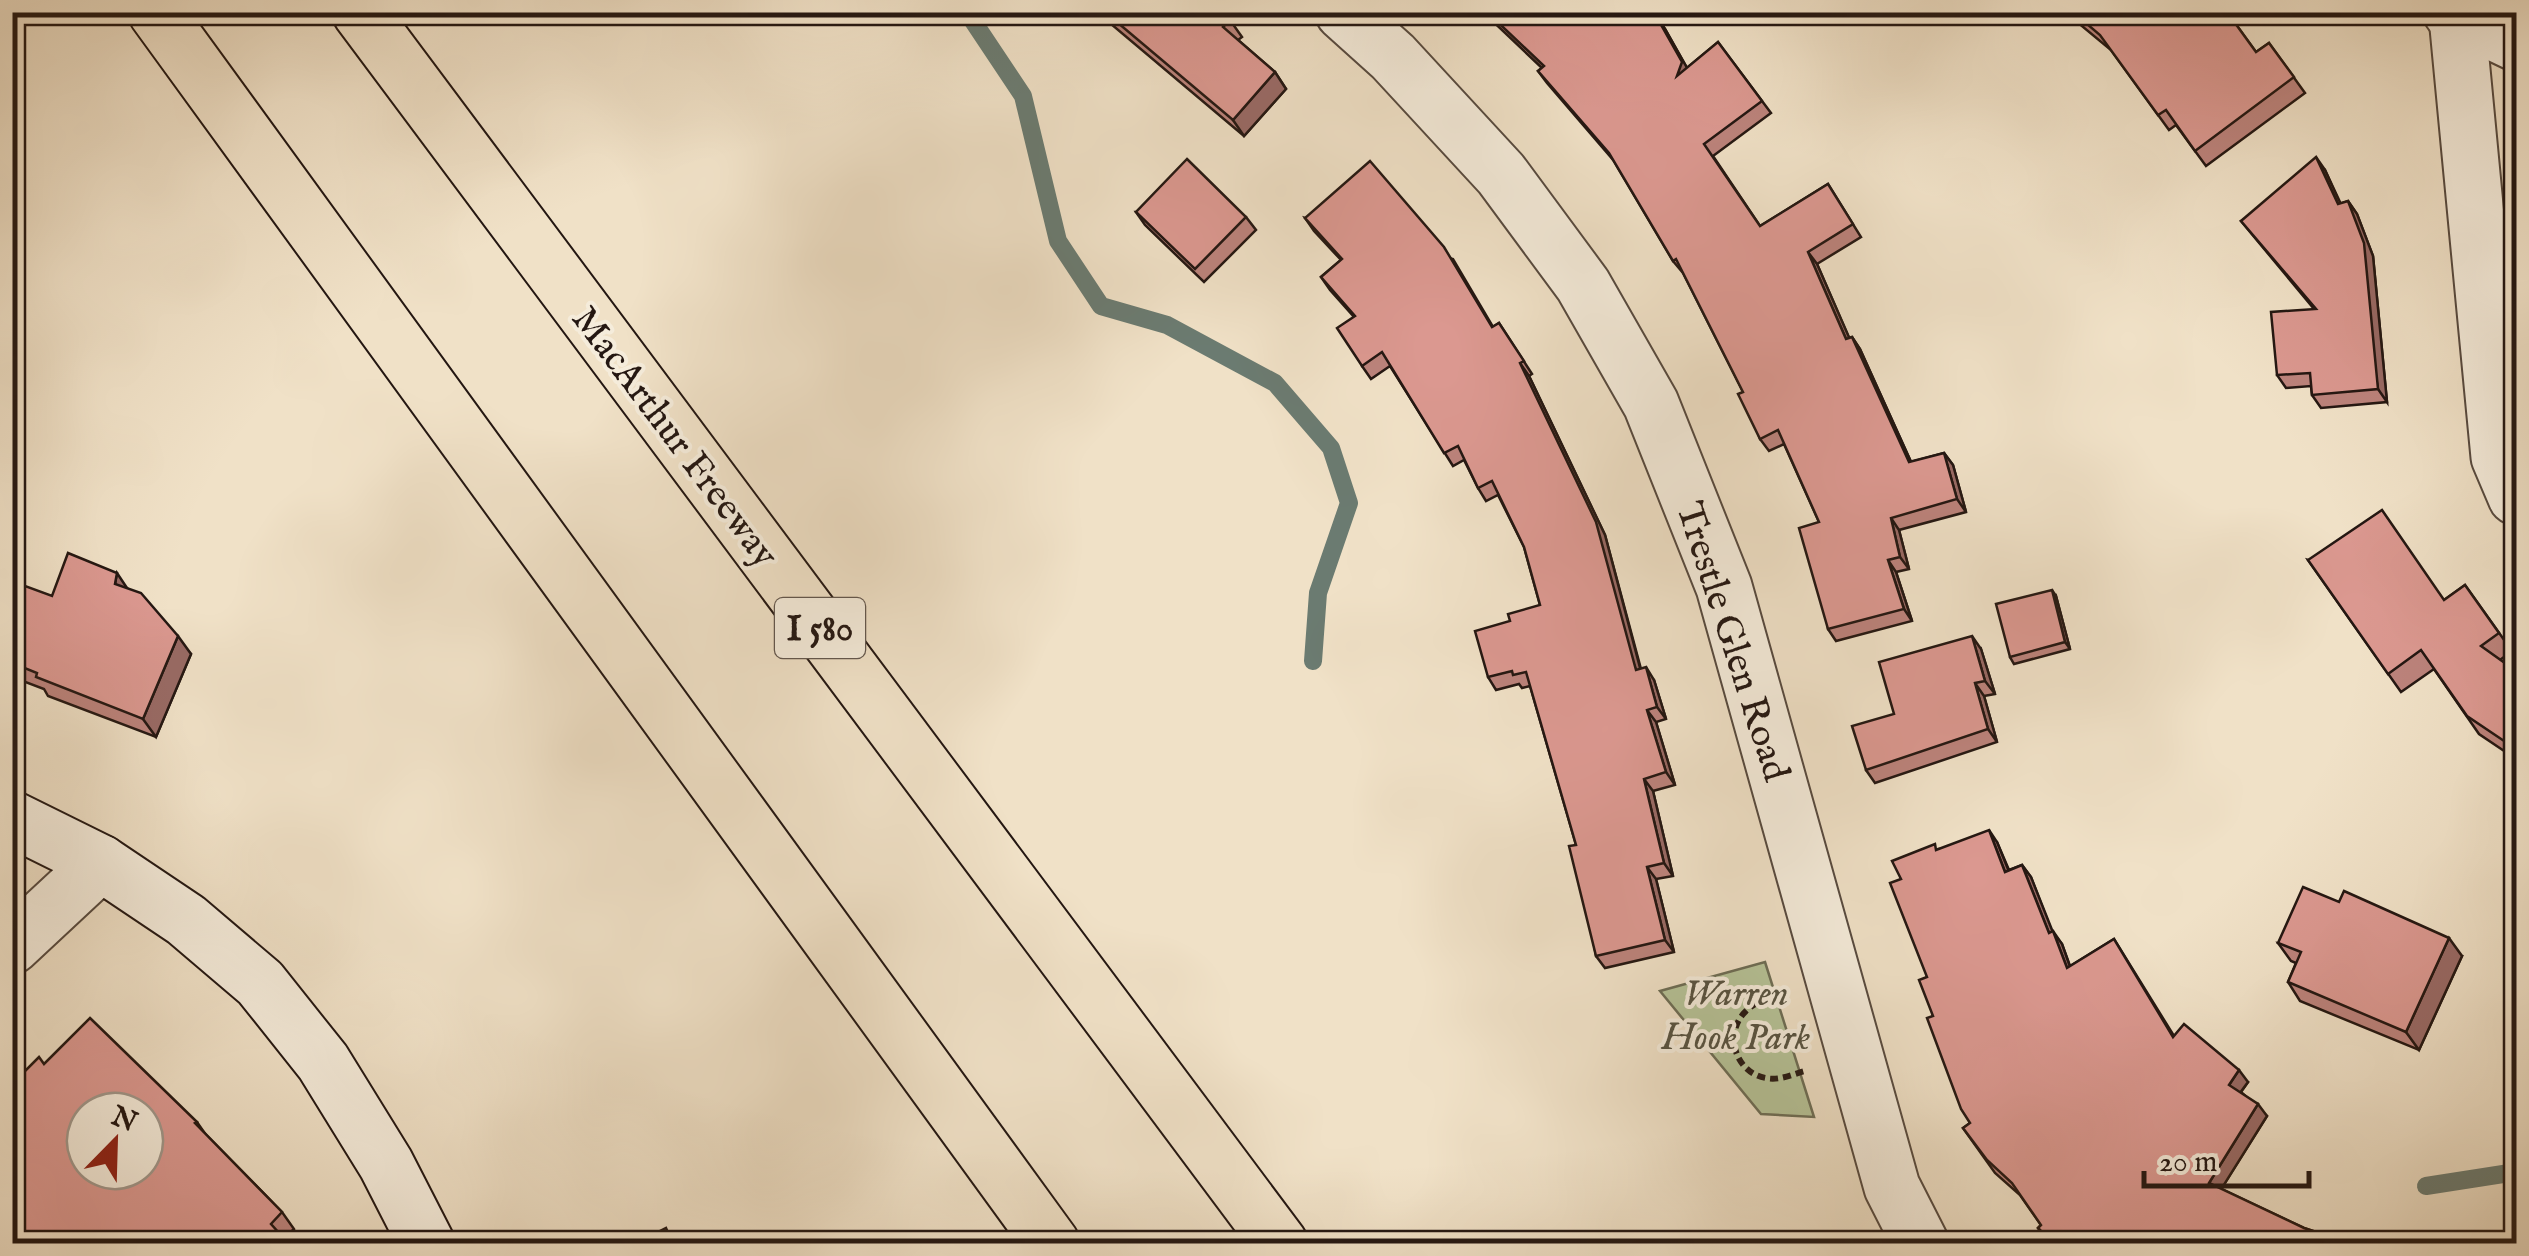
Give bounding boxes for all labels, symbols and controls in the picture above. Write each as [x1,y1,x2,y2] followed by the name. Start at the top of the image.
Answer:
[560,297,788,578] street label: MacArthur Freeway
[1663,496,1799,788] street label: Trestle Glen Road
[775,598,865,658] road number: I 580
[1661,971,1810,1063] park label: Warren Hook Park
[65,1091,165,1191] north arrow
[105,1099,142,1141] text: N
[2144,1126,2309,1188] scale bar
[2159,1144,2218,1182] text: 20 m

